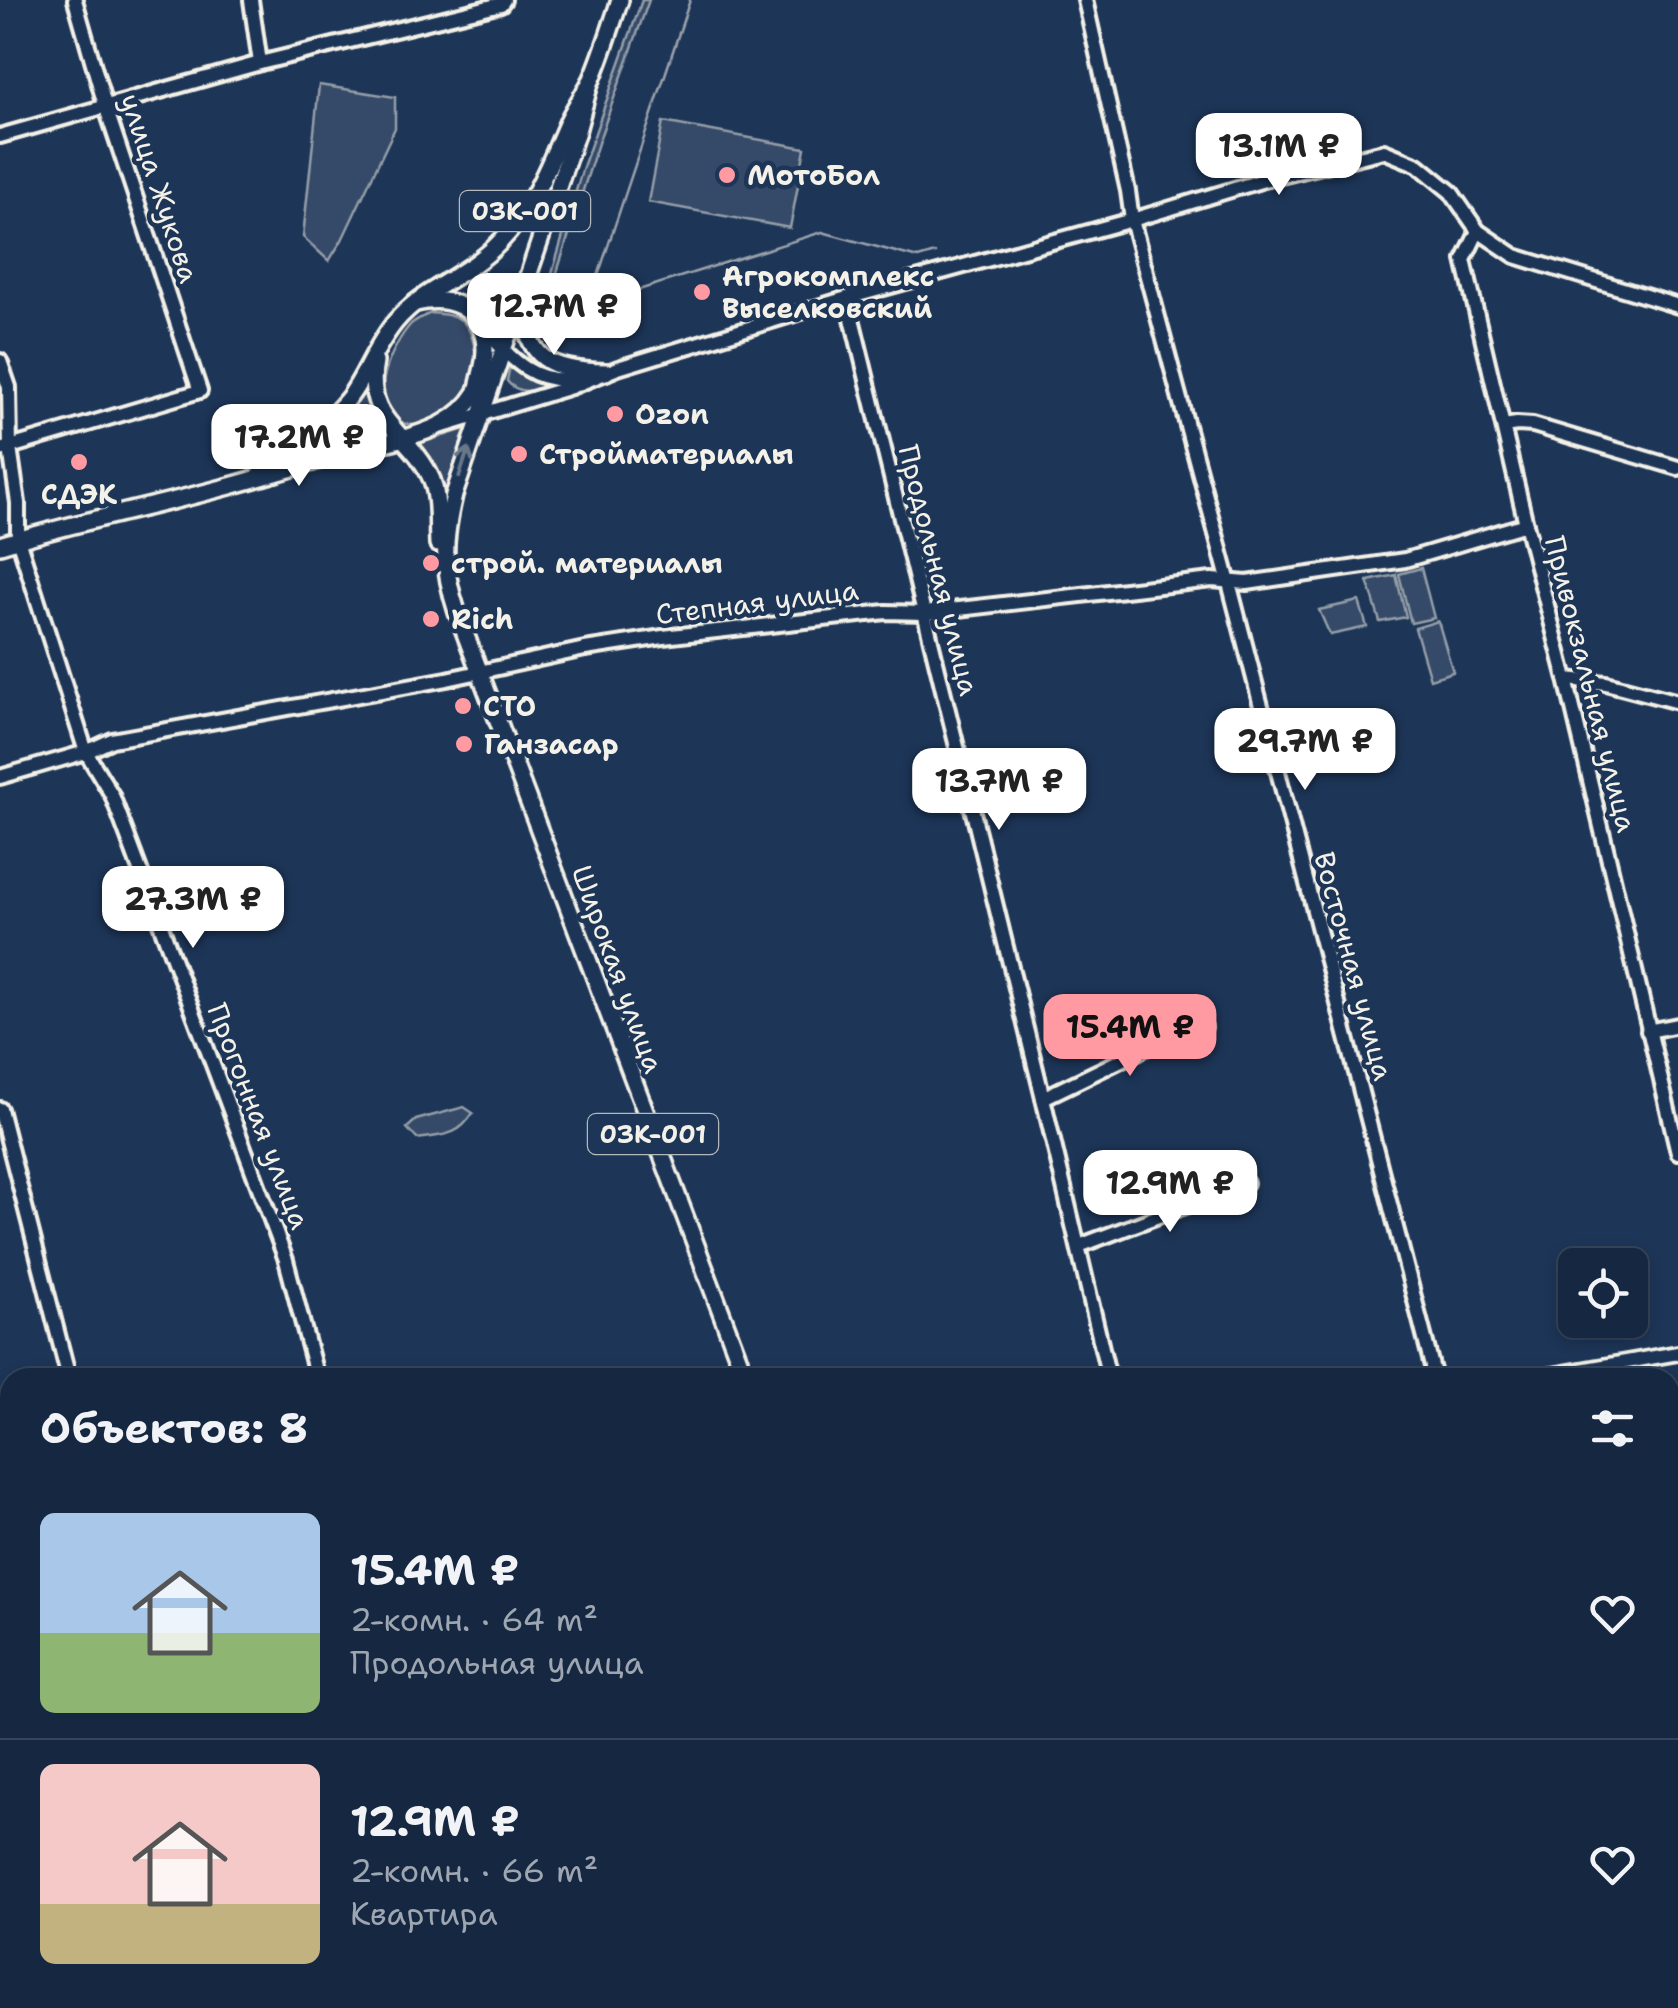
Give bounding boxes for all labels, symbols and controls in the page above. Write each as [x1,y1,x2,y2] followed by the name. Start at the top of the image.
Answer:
[111,88,209,288] street label: улица Жукова
[1187,113,1371,198] pin: 13.1M ₽
[1218,124,1340,167] text: 13.1M ₽
[747,156,880,194] place label: МотоБол
[716,164,738,186] marker: МотоБол
[460,191,590,231] road number: 03К-001
[722,257,935,327] place label: Агрокомплекс Выселковский
[462,273,646,358] pin: 12.7M ₽
[691,281,713,303] marker: Агрокомплекс Выселковский
[489,284,619,327] text: 12.7M ₽
[635,395,709,433] place label: Ozon
[604,403,626,425] marker: Ozon
[207,404,391,489] pin: 17.2M ₽
[233,415,365,458] text: 17.2M ₽
[539,435,794,473] place label: Стройматериалы
[889,441,989,699] street label: Продольная улица
[508,443,530,465] marker: Стройматериалы
[457,447,475,478] one-way arrow
[68,451,90,473] marker: СДЭК
[41,475,117,513] place label: СДЭК
[1536,532,1646,836] street label: Привокзальная улица
[451,544,723,582] place label: строй. материалы
[420,552,442,574] marker: строй. материалы
[653,571,861,633] street label: Степная улица
[451,600,513,638] place label: Rich
[420,608,442,630] marker: Rich
[483,687,536,725] place label: СТО
[452,695,474,717] marker: СТО
[1213,708,1397,793] pin: 29.7M ₽
[1236,719,1374,762] text: 29.7M ₽
[484,725,618,763] place label: Ганзасар
[453,733,475,755] marker: Ганзасар
[907,748,1091,833] pin: 13.7M ₽
[934,759,1064,802] text: 13.7M ₽
[1305,848,1403,1084] street label: Восточная улица
[563,860,673,1078] street label: Широкая улица
[101,866,285,951] pin: 27.3M ₽
[124,877,262,920] text: 27.3M ₽
[1038,994,1222,1079] pin: 15.4M ₽
[198,998,320,1234] street label: Прогонная улица
[1065,1005,1195,1048] text: 15.4M ₽
[588,1114,718,1154] road number: 03К-001
[1078,1150,1262,1235] pin: 12.9M ₽
[1105,1161,1235,1204] text: 12.9M ₽
[1558,1248,1648,1338] map controls
[1558,1248,1648,1338] button: locate
[40,1400,308,1456] text: Объектов: 8
[1585,1401,1640,1456] icon: filters
[350,1542,520,1598] text: 15.4M ₽
[120,1553,240,1673] icon: home
[1585,1586,1640,1641] icon: heart
[350,1598,598,1641] text: 2-комн. · 64 m²
[350,1641,644,1684] text: Продольная улица
[350,1793,520,1849] text: 12.9M ₽
[120,1804,240,1924] icon: home
[1585,1837,1640,1892] icon: heart
[350,1849,598,1892] text: 2-комн. · 66 m²
[350,1892,498,1935] text: Квартира

